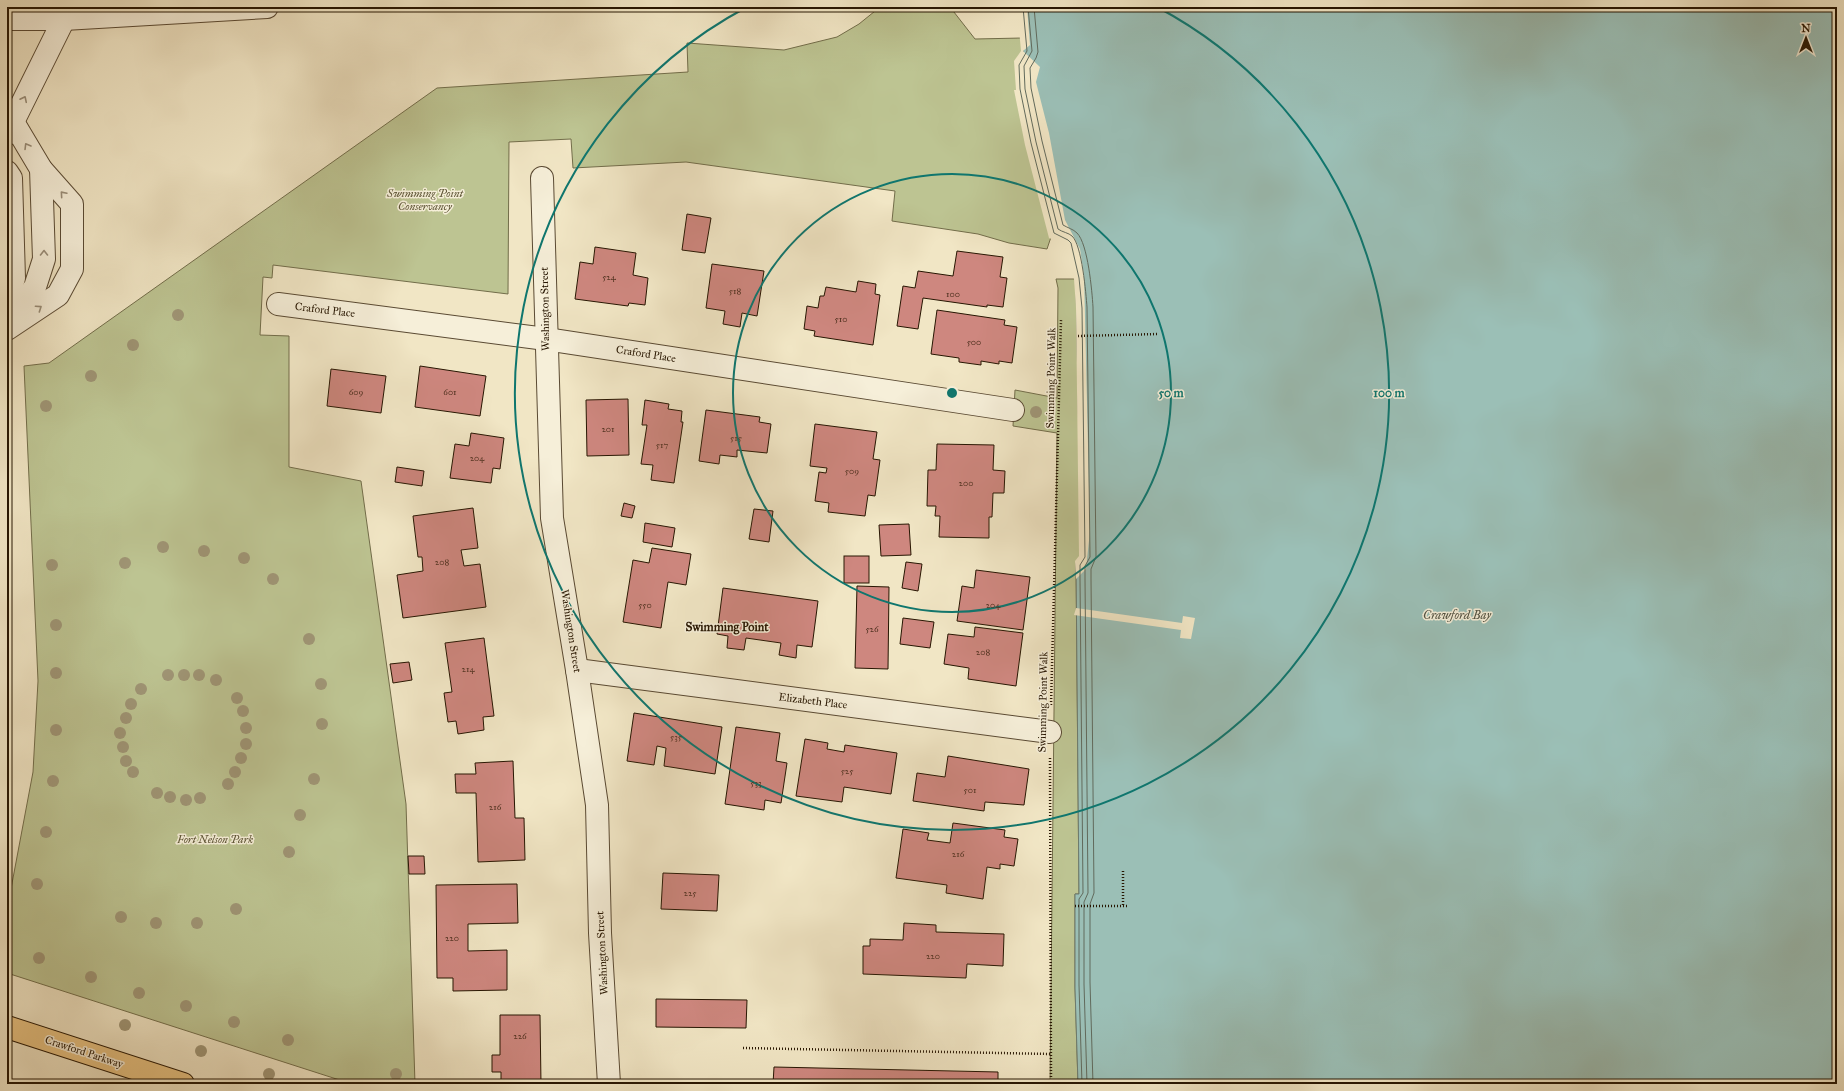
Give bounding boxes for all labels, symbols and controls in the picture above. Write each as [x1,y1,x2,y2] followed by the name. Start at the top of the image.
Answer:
[1786,18,1826,58] north arrow
[1801,22,1811,35] text: N
[19,96,27,103] one-way arrow
[24,143,32,150] one-way arrow
[386,187,463,213] park label: Swimming Point Conservancy
[61,191,68,199] one-way arrow
[40,250,48,256] one-way arrow
[538,267,552,351] street label: Washington Street
[602,271,617,282] house number: 524
[729,285,741,296] house number: 518
[946,288,960,299] house number: 100
[294,300,356,320] street label: Craford Place
[35,305,42,312] one-way arrow
[835,313,847,324] house number: 510
[1044,327,1058,429] street label: Swimming Point Walk
[967,336,981,347] house number: 500
[615,343,677,365] street label: Craford Place
[349,386,364,397] house number: 609
[443,386,457,397] house number: 601
[945,386,959,400] centre of rings
[1158,386,1185,400] text: 50 m
[1373,386,1406,400] text: 100 m
[601,423,615,434] house number: 201
[730,432,743,443] house number: 515
[656,439,668,450] house number: 517
[470,452,485,463] house number: 204
[845,465,859,476] house number: 509
[959,477,973,488] house number: 200
[435,556,449,567] house number: 208
[558,589,584,674] street label: Washington Street
[638,599,652,610] house number: 550
[986,599,1001,610] house number: 204
[1423,608,1492,622] water label: Crawford Bay
[686,620,769,635] district label: Swimming Point
[865,623,879,634] house number: 526
[976,646,990,657] house number: 208
[1036,651,1050,753] street label: Swimming Point Walk
[461,663,475,674] house number: 214
[778,690,848,712] street label: Elizabeth Place
[670,731,683,742] house number: 535
[841,765,854,776] house number: 525
[750,777,762,788] house number: 533
[964,784,977,795] house number: 501
[489,801,502,812] house number: 216
[176,833,253,846] park label: Fort Nelson Park
[952,848,965,859] house number: 216
[684,887,697,898] house number: 225
[593,911,611,995] street label: Washington Street
[445,932,459,943] house number: 220
[926,950,940,961] house number: 220
[513,1030,527,1041] house number: 226
[43,1033,125,1071] street label: Crawford Parkway

